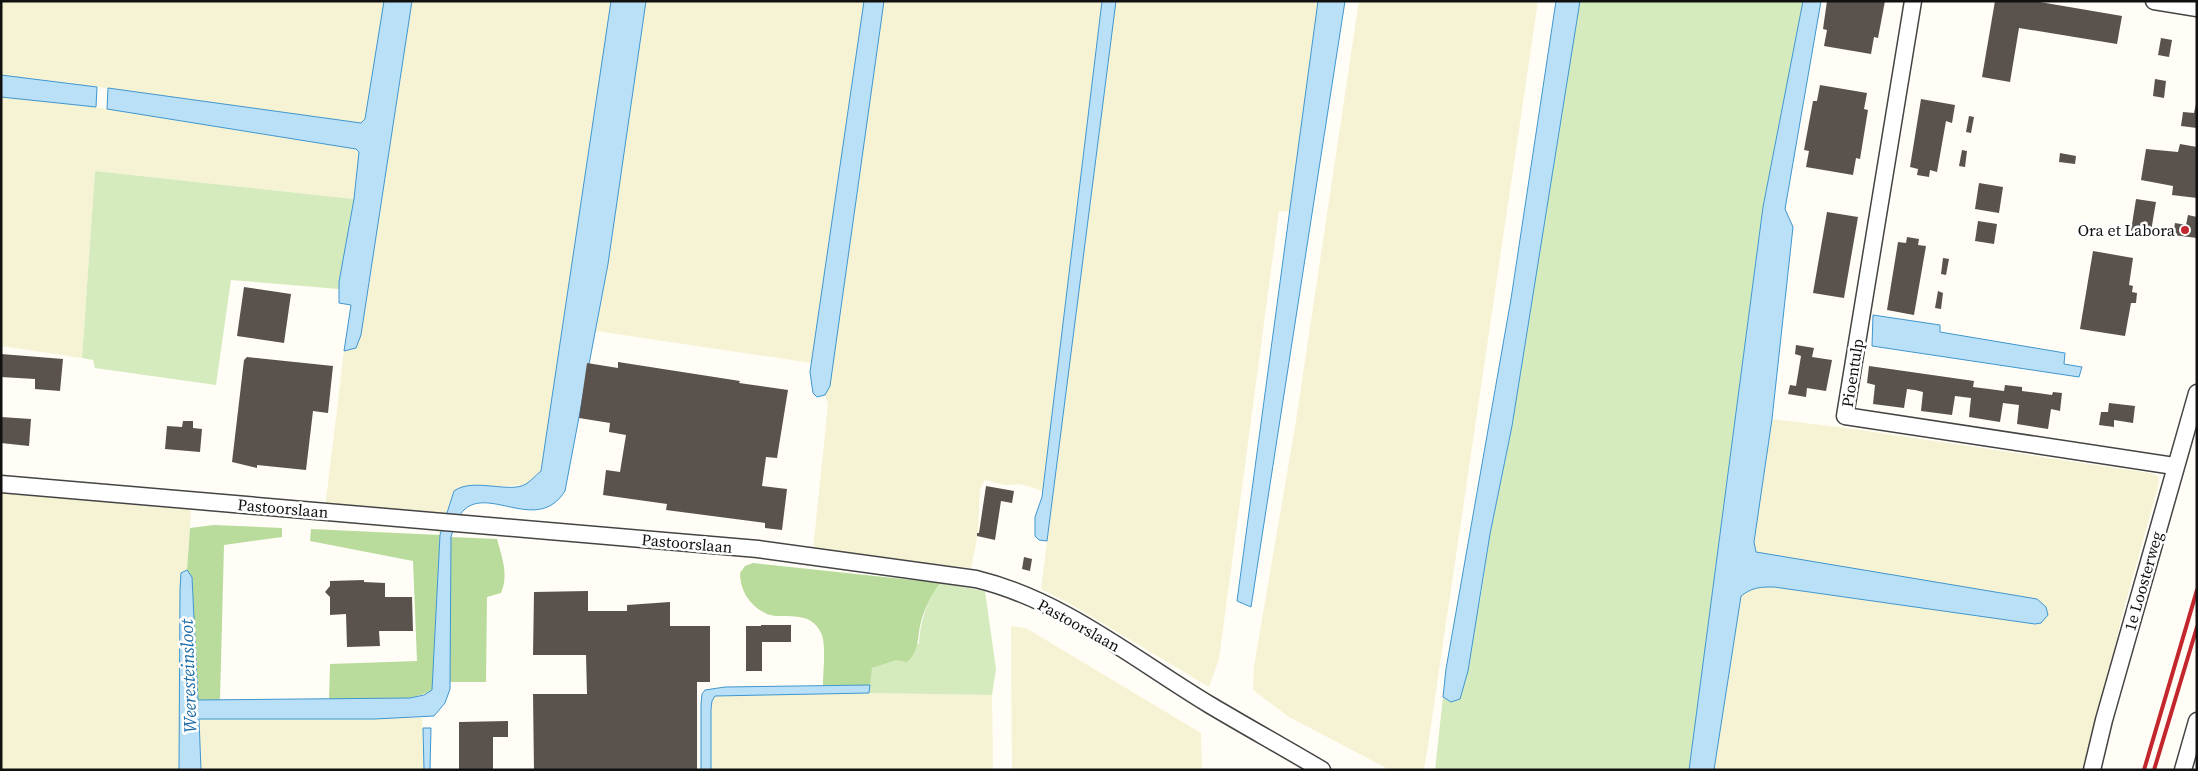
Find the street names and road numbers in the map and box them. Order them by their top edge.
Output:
street label: Pioentulp [1836,337,1868,409]
street label: Pastoorslaan [237,493,330,523]
street label: Pastoorslaan [641,528,734,558]
street label: 1e Loosterweg [2118,529,2168,633]
street label: Pastoorslaan [1034,593,1124,657]

